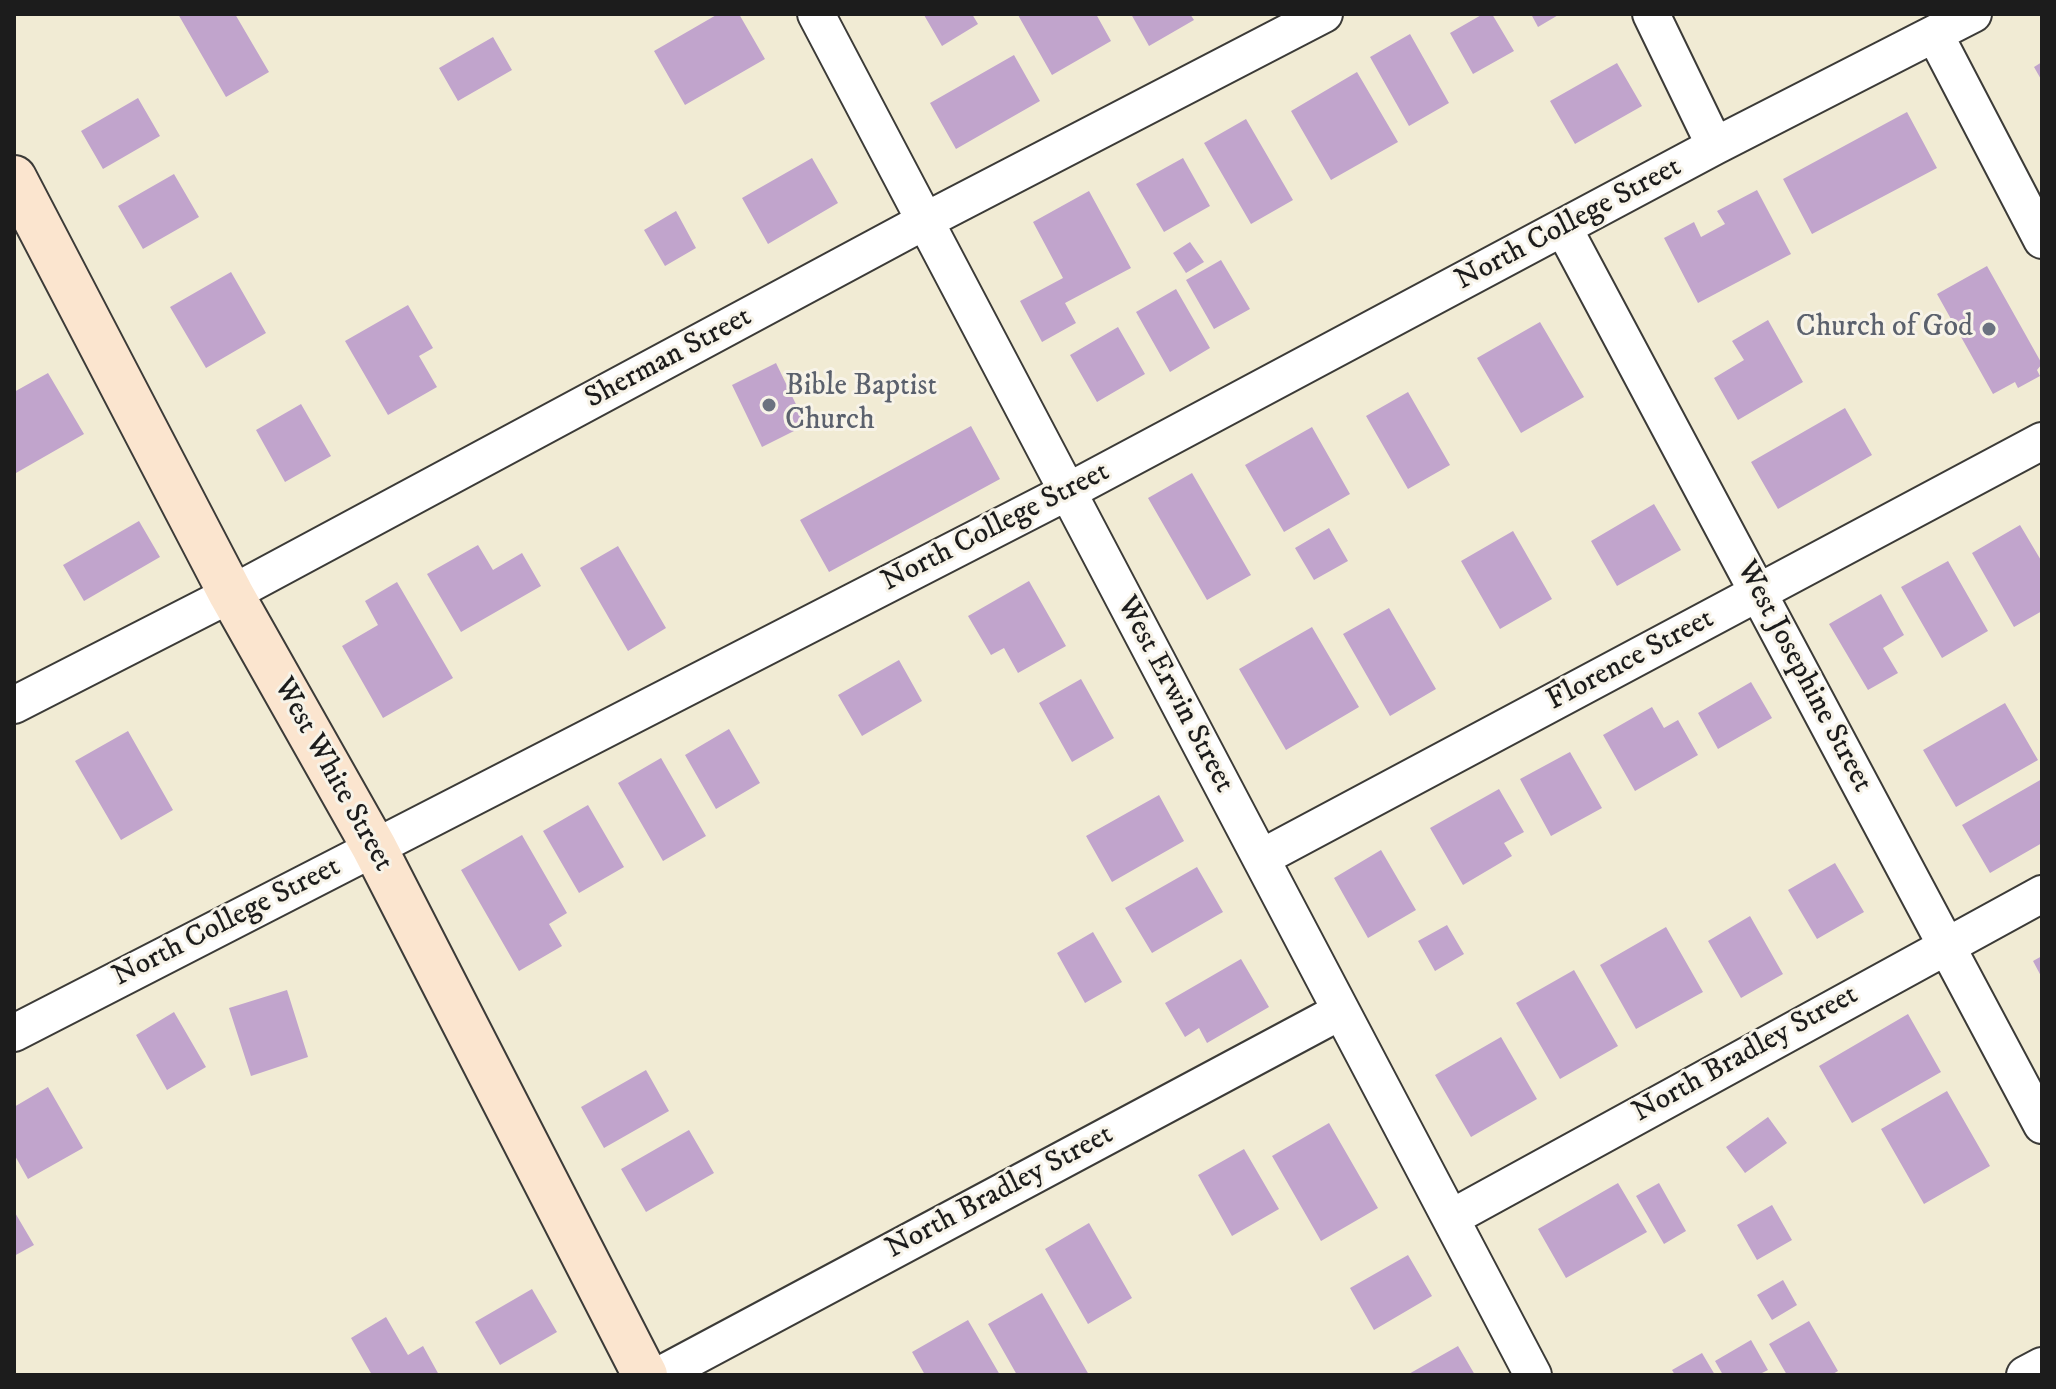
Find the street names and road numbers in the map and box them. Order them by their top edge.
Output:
street label: North College Street [1450,150,1688,300]
street label: Sherman Street [580,300,758,418]
street label: North College Street [876,455,1116,601]
street label: West Josephine Street [1727,555,1879,799]
street label: West Erwin Street [1107,591,1241,799]
street label: Florence Street [1541,602,1721,720]
street label: West White Street [264,672,400,878]
street label: North College Street [107,850,347,996]
street label: North Bradley Street [1627,978,1865,1132]
street label: North Bradley Street [880,1118,1120,1268]

